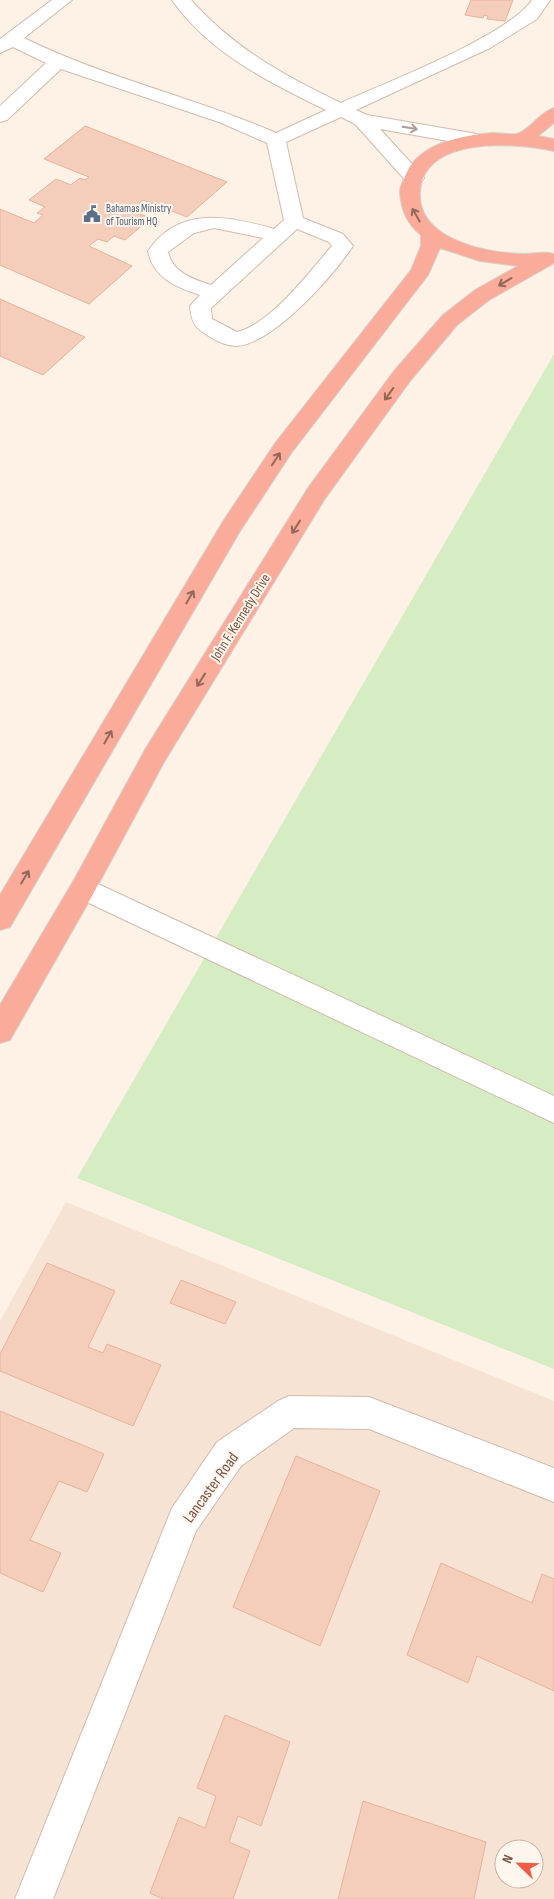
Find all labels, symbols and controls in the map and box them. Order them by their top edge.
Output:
one-way arrow [402,124,418,134]
place label: Bahamas Ministry of Tourism HQ [106,202,172,228]
public building icon: Bahamas Ministry of Tourism HQ [82,204,102,224]
one-way arrow [411,207,421,222]
one-way arrow [498,277,512,287]
one-way arrow [384,386,394,400]
one-way arrow [271,452,281,466]
one-way arrow [290,519,300,533]
street label: John F. Kennedy Drive [206,571,274,665]
one-way arrow [186,591,196,605]
one-way arrow [196,672,206,686]
one-way arrow [103,731,113,745]
one-way arrow [21,871,31,885]
street label: Lancaster Road [179,1449,243,1527]
north arrow [494,1839,544,1889]
text: N [498,1852,517,1866]

